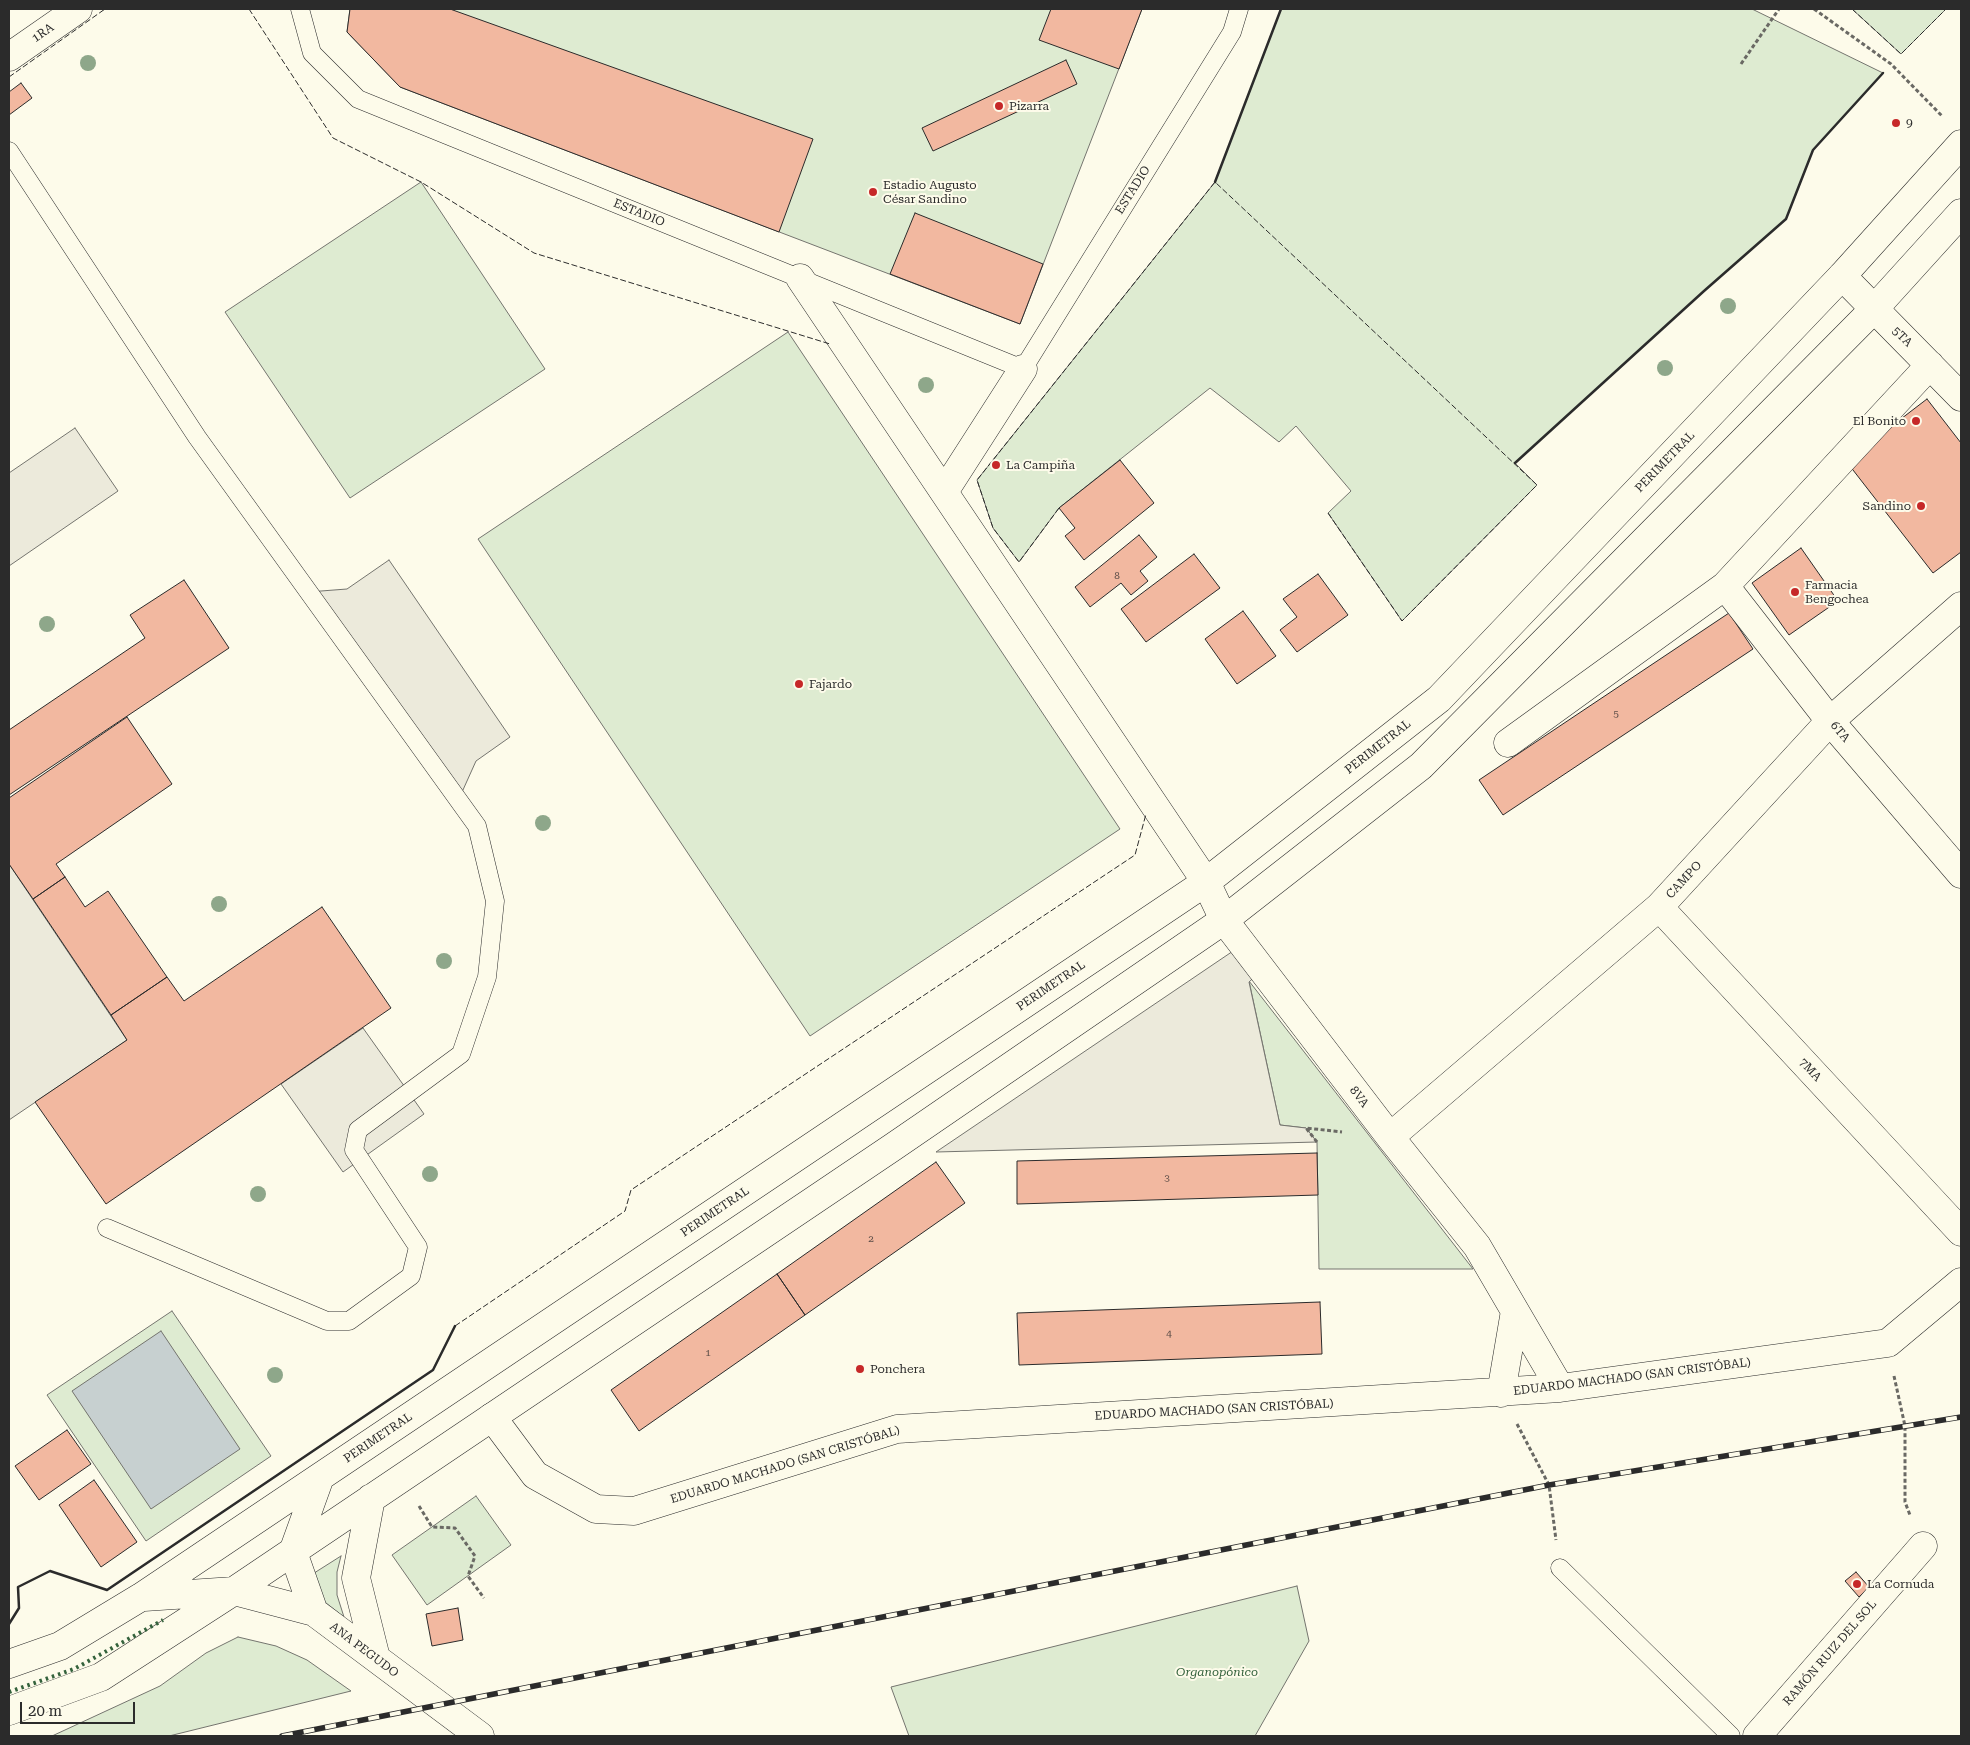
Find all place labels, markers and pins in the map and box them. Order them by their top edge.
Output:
place label: Pizarra [1009,99,1049,113]
marker: Pizarra [993,100,1005,112]
place label: 9 [1906,116,1913,130]
marker: 9 [1890,117,1902,129]
place label: Estadio Augusto César Sandino [883,178,977,206]
marker: Estadio Augusto César Sandino [867,186,879,198]
place label: El Bonito [1853,414,1906,428]
marker: El Bonito [1910,415,1922,427]
place label: La Campiña [1006,458,1075,472]
marker: La Campiña [990,459,1002,471]
place label: Sandino [1863,499,1911,513]
marker: Sandino [1915,500,1927,512]
place label: Farmacia Bengochea [1805,578,1869,606]
marker: Farmacia Bengochea [1789,586,1801,598]
place label: Fajardo [809,677,852,691]
marker: Fajardo [793,678,805,690]
place label: Ponchera [870,1362,925,1376]
marker: Ponchera [854,1363,866,1375]
place label: La Cornuda [1867,1577,1934,1591]
marker: La Cornuda [1851,1578,1863,1590]

